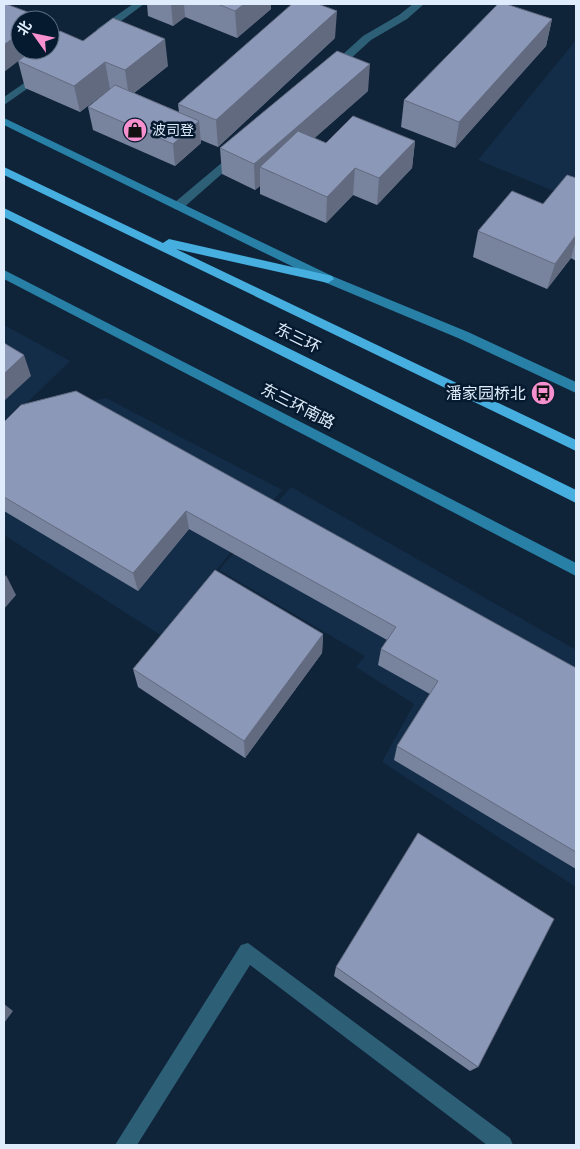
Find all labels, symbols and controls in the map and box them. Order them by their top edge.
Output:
north arrow [10,10,60,60]
text: 北 [14,18,35,39]
shop icon: 波司登 [122,117,148,143]
place label: 波司登 [152,122,194,139]
street label: 东三环 [272,319,324,357]
street label: 东三环南路 [258,379,338,433]
bus stop icon: 潘家园桥北 [530,380,556,406]
place label: 潘家园桥北 [446,384,526,403]

